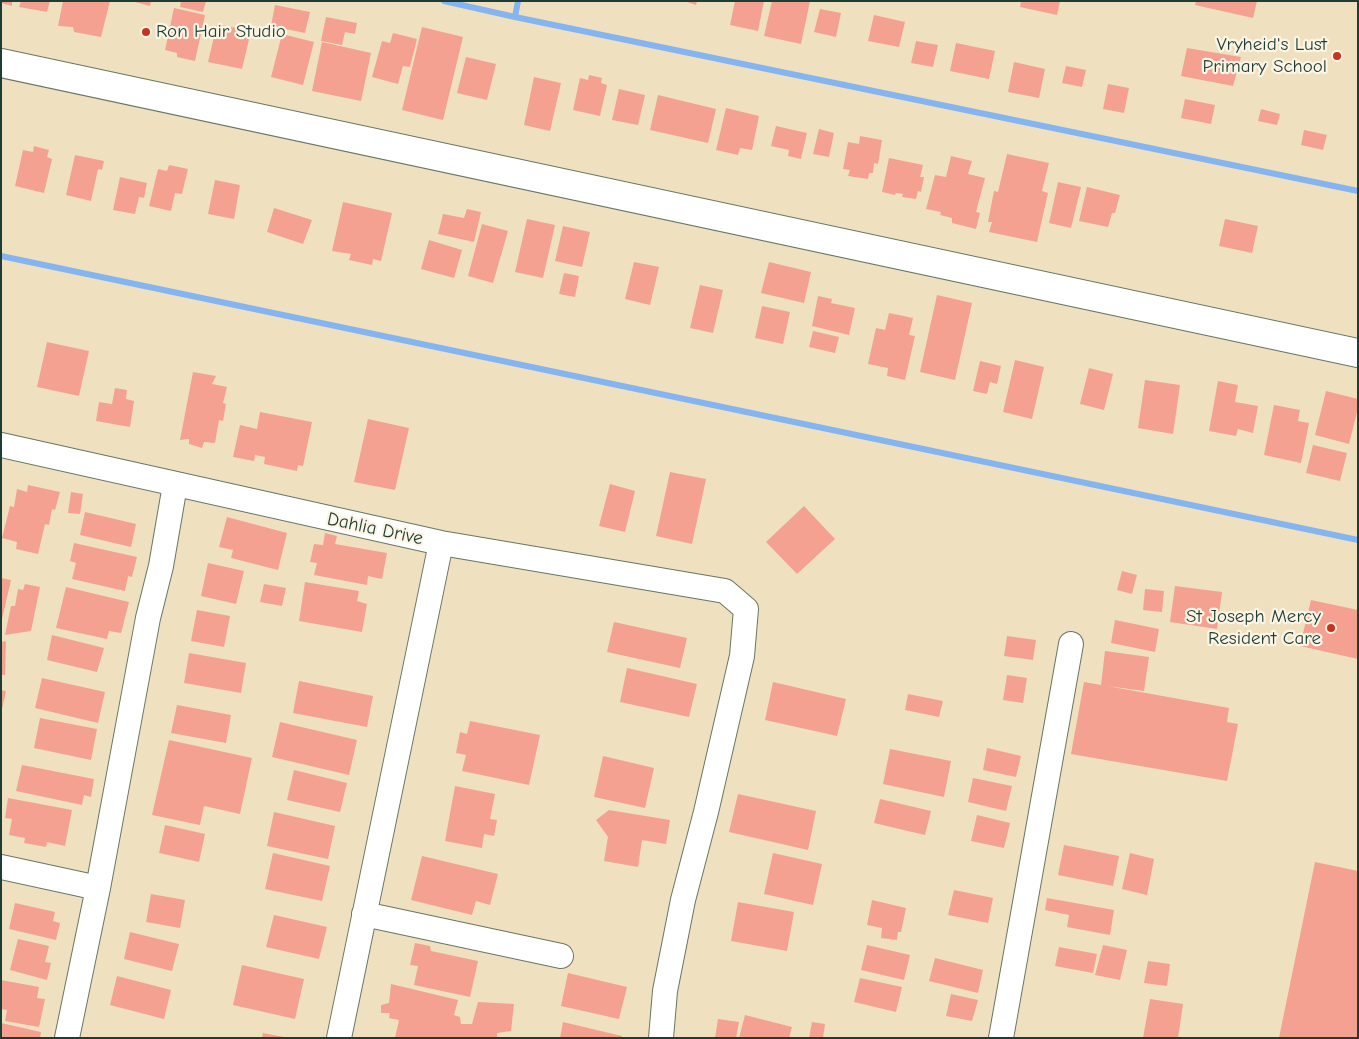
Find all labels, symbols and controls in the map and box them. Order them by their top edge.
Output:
place label: Ron Hair Studio [156,21,286,43]
marker: Ron Hair Studio [140,26,152,38]
place label: Vryheid's Lust Primary School [1203,34,1327,78]
marker: Vryheid's Lust Primary School [1331,50,1343,62]
street label: Dahlia Drive [325,508,425,550]
place label: St Joseph Mercy Resident Care [1186,606,1321,650]
marker: St Joseph Mercy Resident Care [1325,622,1337,634]

